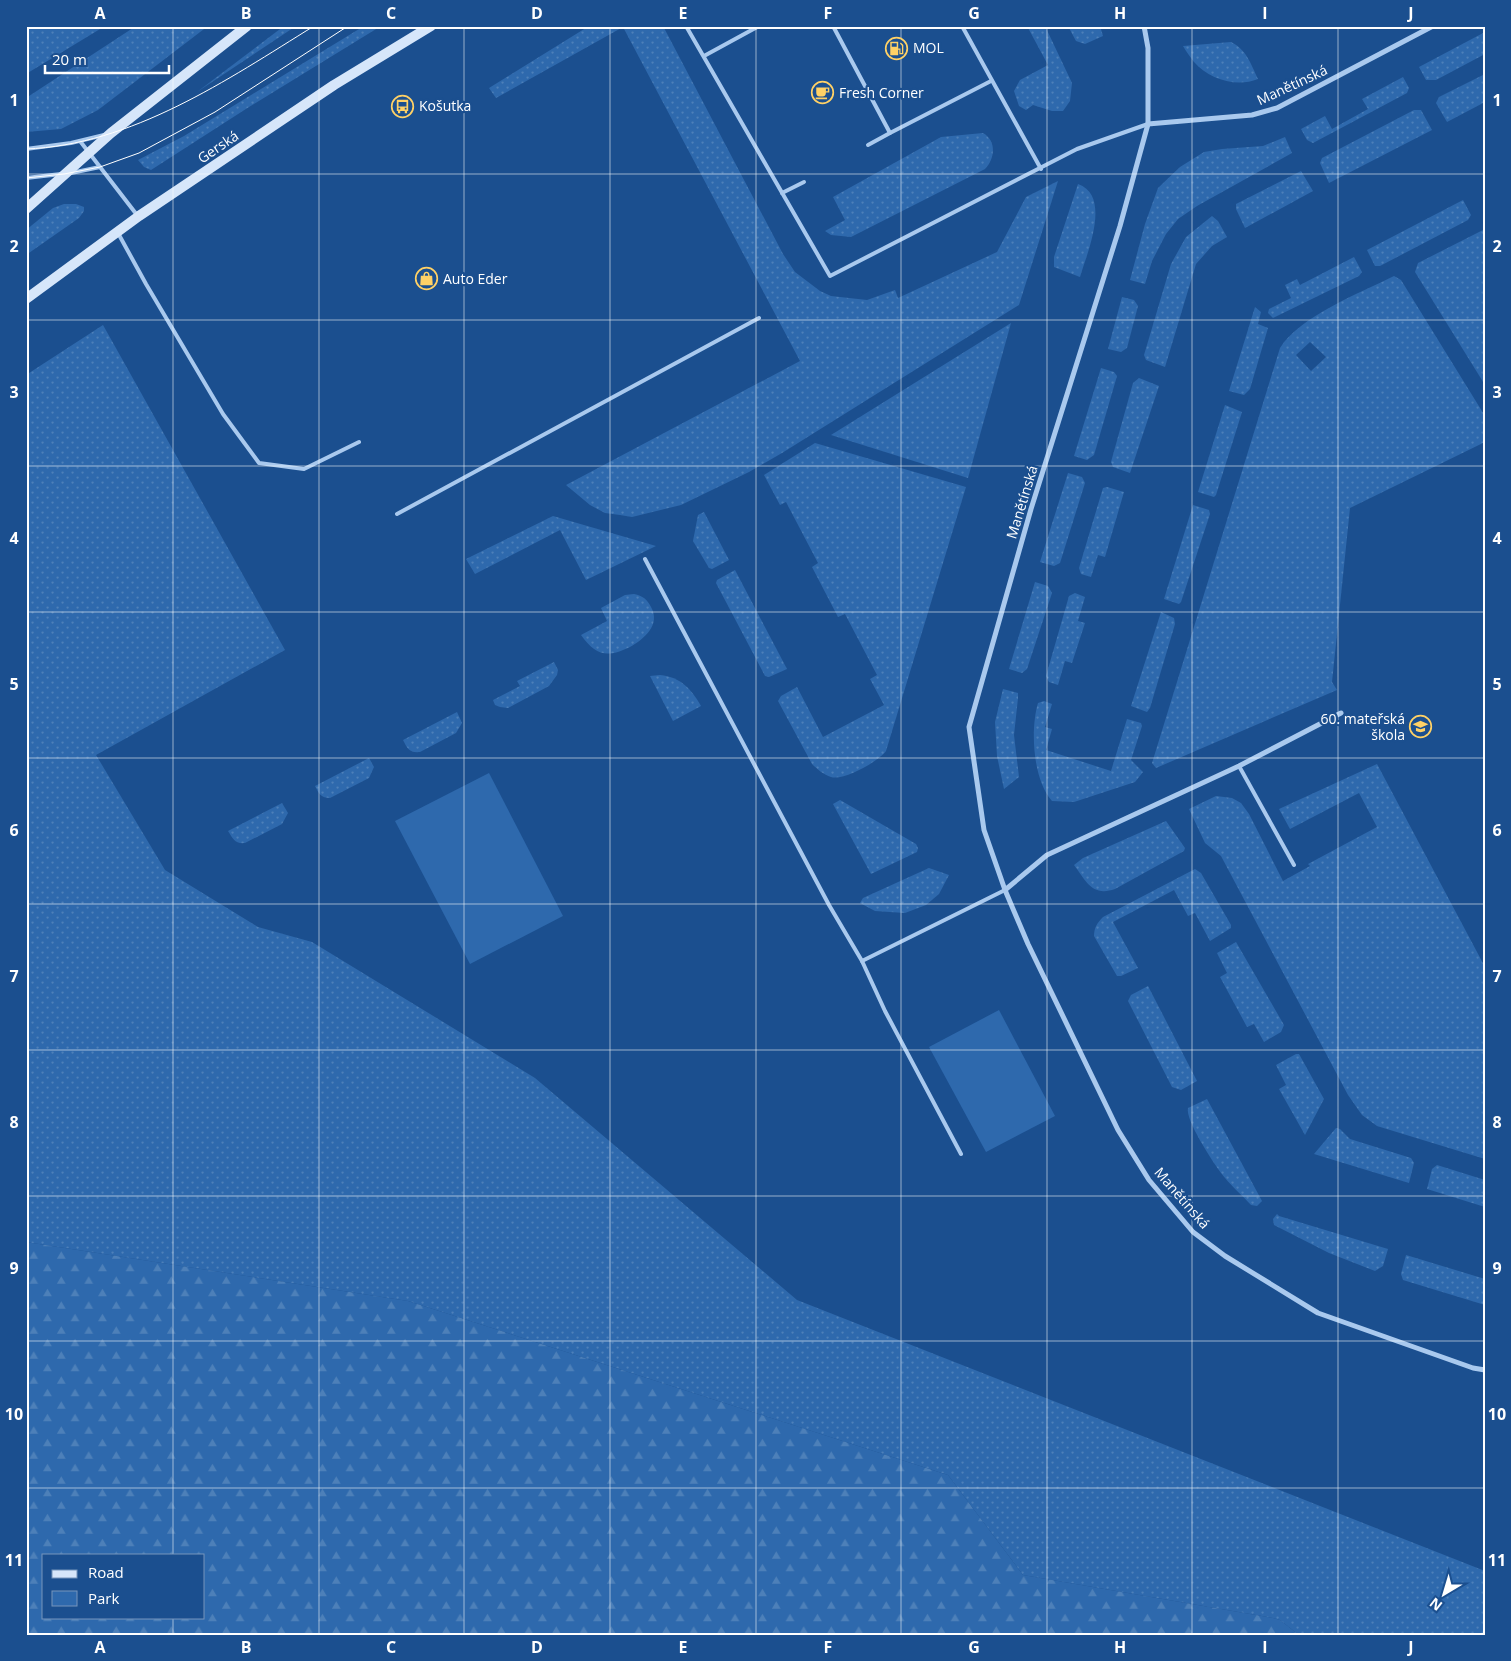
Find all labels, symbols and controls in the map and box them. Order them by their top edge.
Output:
text: A [94,2,106,24]
text: B [241,2,251,24]
text: C [386,2,396,24]
text: D [531,2,543,24]
text: E [679,2,688,24]
text: F [824,2,832,24]
text: G [968,2,980,24]
text: H [1114,2,1126,24]
text: I [1262,2,1268,24]
text: J [1406,2,1414,24]
fuel station icon: MOL [885,36,909,60]
place label: MOL [913,38,944,57]
scale bar [45,42,169,74]
text: 20 m [52,49,87,69]
street label: Manětínská [1253,60,1330,109]
cafe icon: Fresh Corner [811,81,835,105]
place label: Fresh Corner [839,83,924,102]
text: 1 [9,89,19,111]
text: 1 [1492,89,1502,111]
bus stop icon: Košutka [391,94,415,118]
place label: Košutka [419,96,471,115]
street label: Gerská [194,126,242,167]
text: 2 [9,235,19,257]
text: 2 [1492,235,1502,257]
shop icon: Auto Eder [415,267,439,291]
place label: Auto Eder [443,269,508,288]
text: 3 [9,381,19,403]
text: 3 [1492,381,1502,403]
street label: Manětínská [1001,463,1042,541]
text: 4 [9,527,19,549]
text: 4 [1492,527,1502,549]
text: 5 [9,673,19,695]
text: 5 [1492,673,1502,695]
place label: 60. mateřská škola [1321,709,1405,744]
school or university icon: 60. mateřská škola [1409,715,1433,739]
text: 6 [9,819,19,841]
text: 6 [1492,819,1502,841]
text: 7 [9,965,19,987]
text: 7 [1492,965,1502,987]
text: 8 [9,1111,19,1133]
text: 8 [1492,1111,1502,1133]
street label: Manětínská [1150,1163,1214,1232]
text: 9 [9,1257,19,1279]
text: 9 [1492,1257,1502,1279]
text: 10 [5,1403,23,1425]
text: 10 [1488,1403,1506,1425]
text: 11 [5,1549,23,1571]
text: 11 [1488,1549,1506,1571]
legend [42,1554,205,1618]
text: Road [88,1562,124,1582]
north arrow [1418,1568,1468,1618]
text: Park [88,1588,119,1608]
text: N [1425,1594,1446,1616]
text: A [94,1636,106,1658]
text: B [241,1636,251,1658]
text: C [386,1636,396,1658]
text: D [531,1636,543,1658]
text: E [679,1636,688,1658]
text: F [824,1636,832,1658]
text: G [968,1636,980,1658]
text: H [1114,1636,1126,1658]
text: I [1262,1636,1268,1658]
text: J [1406,1636,1414,1658]

